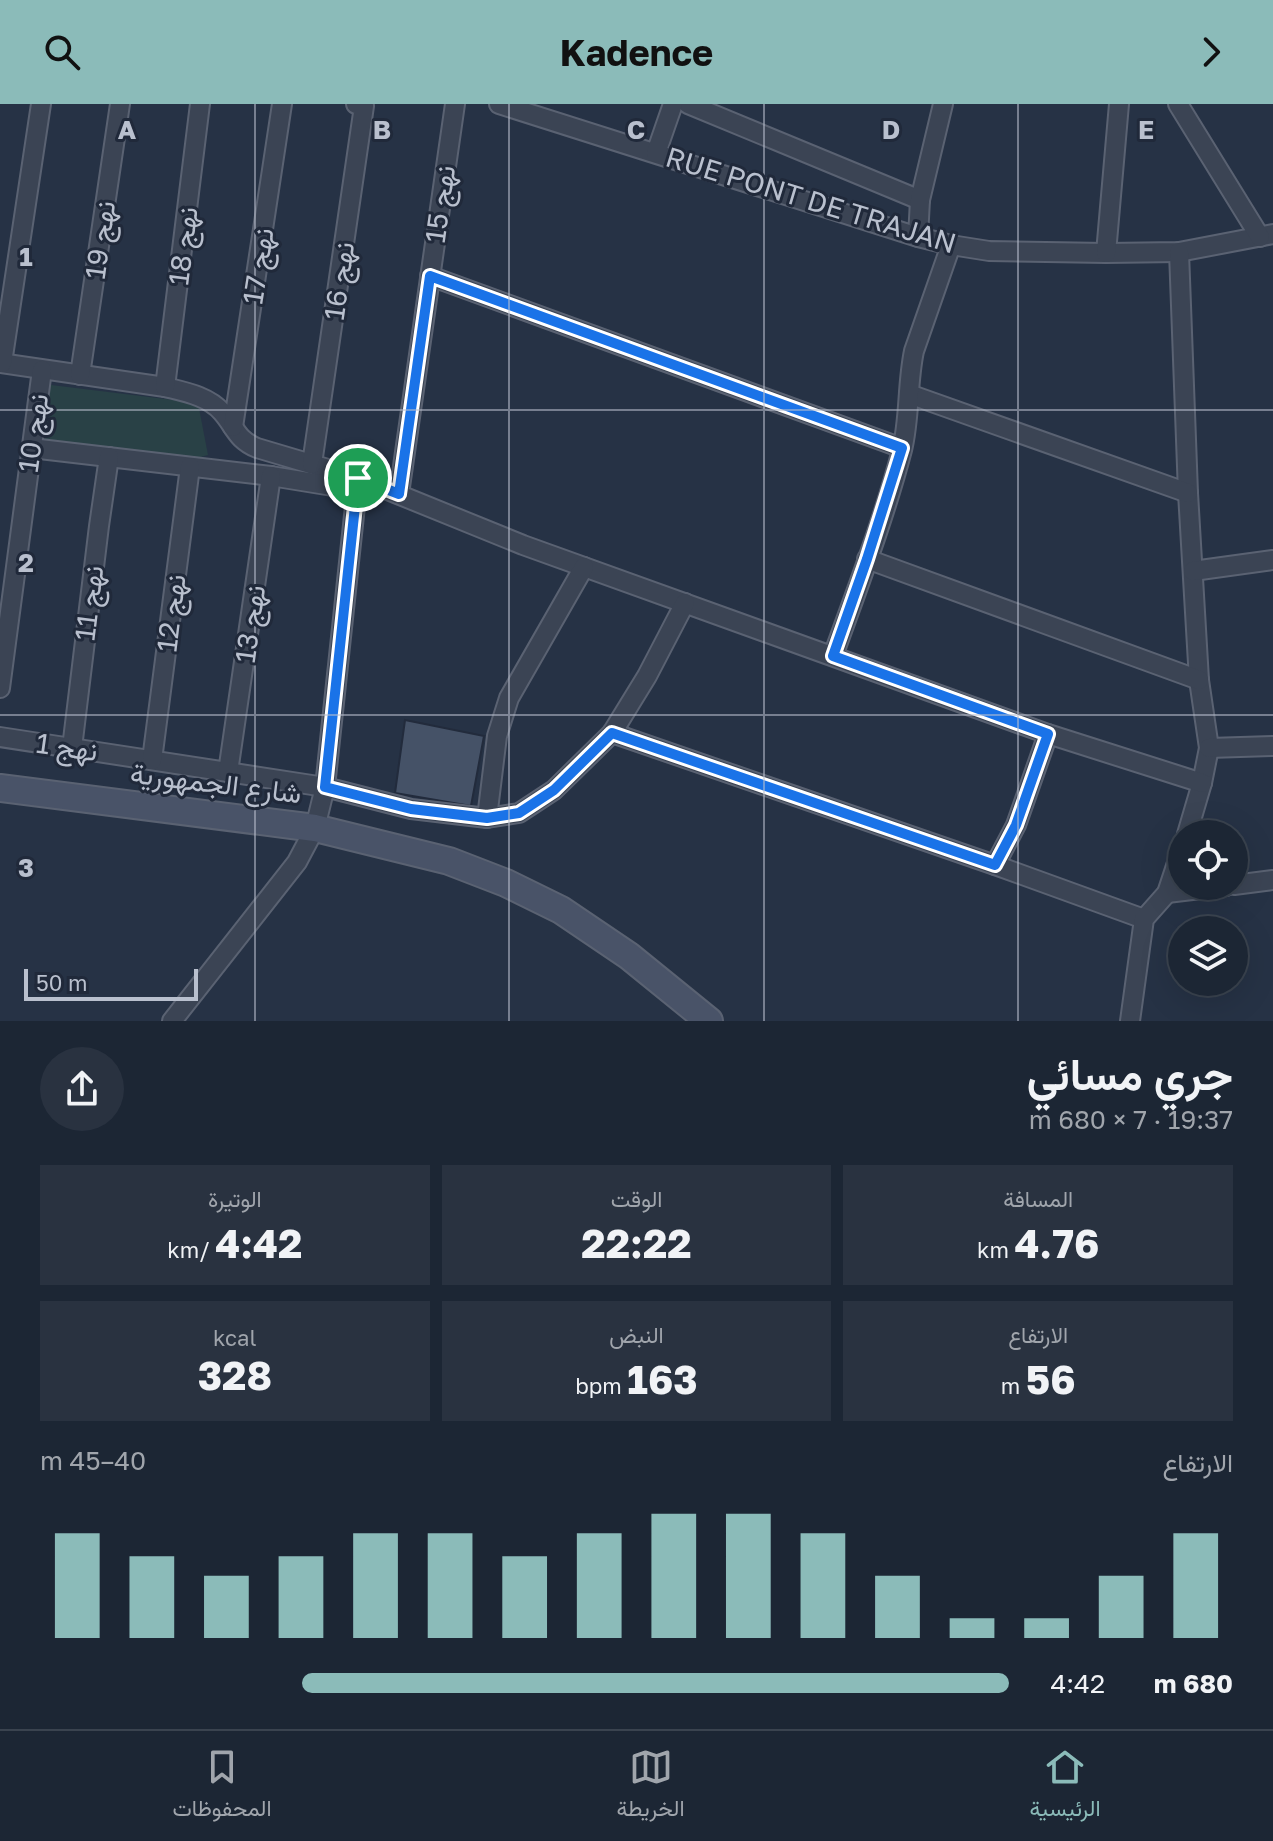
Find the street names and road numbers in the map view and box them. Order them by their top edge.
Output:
street label: RUE PONT DE TRAJAN [662,140,960,259]
street label: نهج 15 [418,163,465,245]
street label: نهج 19 [78,199,125,282]
street label: نهج 18 [161,205,208,288]
street label: نهج 17 [235,225,284,307]
street label: نهج 16 [317,240,364,323]
street label: نهج 10 [11,391,58,475]
street label: نهج 11 [68,564,113,643]
street label: نهج 12 [149,572,196,654]
street label: نهج 13 [228,583,275,665]
street label: نهج 1 [34,726,100,771]
street label: شارع الجمهورية [128,756,304,812]

